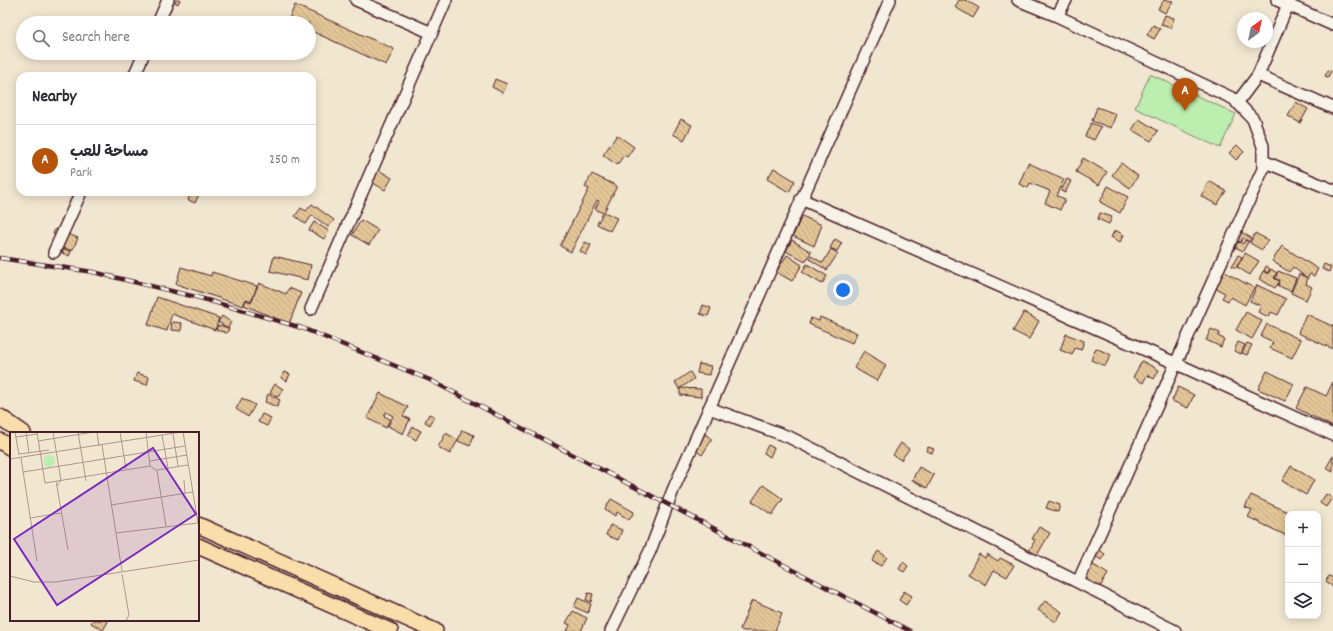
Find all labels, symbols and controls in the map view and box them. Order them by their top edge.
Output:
north arrow [1237,12,1273,48]
search box [16,16,316,60]
icon: search [30,27,52,49]
text: Search here [62,27,130,49]
pin: A [1172,78,1198,111]
text: Nearby [32,86,76,110]
text: مساحة للعب [70,142,148,164]
text: A [41,151,49,170]
text: 250 m [269,151,300,170]
text: Park [70,164,92,183]
your location [833,280,853,300]
inset map [10,432,199,621]
map controls [1285,511,1321,619]
button: + [1285,511,1321,547]
button: − [1285,547,1321,583]
button: layers [1285,583,1321,619]

